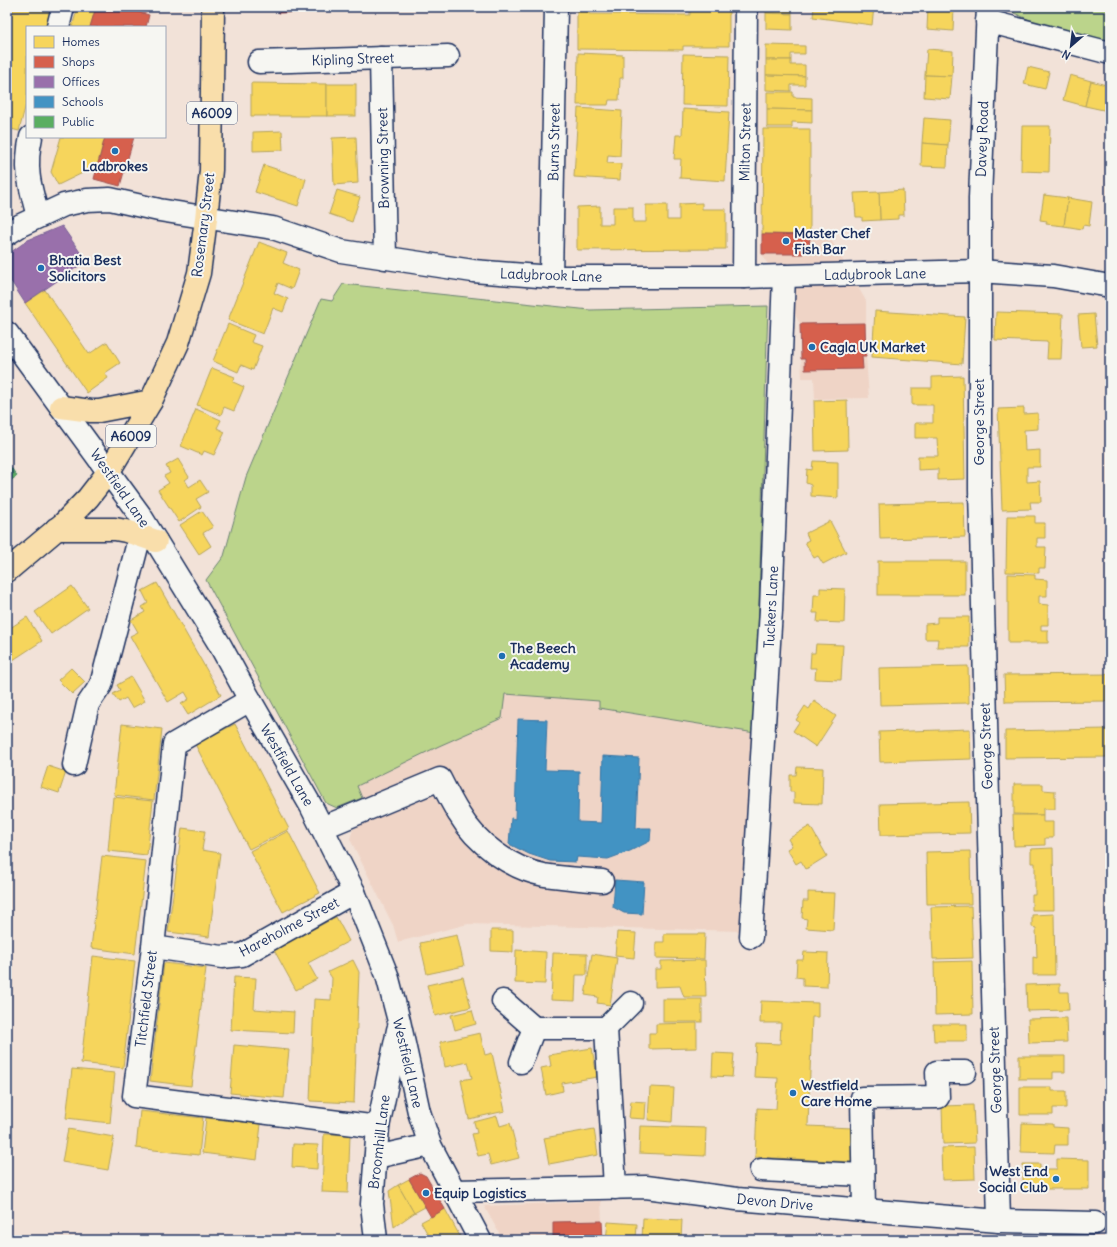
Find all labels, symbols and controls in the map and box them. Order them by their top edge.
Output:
legend [26,26,166,138]
north arrow [1051,26,1091,66]
text: Homes [62,34,100,49]
text: N [1060,47,1073,63]
street label: Kipling Street [311,49,395,69]
text: Shops [62,54,95,69]
text: Offices [62,74,100,89]
text: Schools [62,94,103,109]
street label: Davey Road [972,101,992,177]
road number: A6009 [187,102,237,124]
street label: Burns Street [544,102,564,181]
street label: Milton Street [735,102,755,182]
street label: Browning Street [373,107,393,209]
text: Public [62,114,94,129]
marker: Ladbrokes [110,146,120,156]
place label: Ladbrokes [82,157,149,175]
street label: Rosemary Street [188,171,218,278]
place label: Master Chef Fish Bar [794,224,872,258]
marker: Master Chef Fish Bar [781,236,791,246]
place label: Bhatia Best Solicitors [49,251,122,285]
marker: Bhatia Best Solicitors [36,263,46,273]
street label: Ladybrook Lane [500,264,602,286]
street label: Ladybrook Lane [824,264,926,284]
place label: Cagla UK Market [820,338,925,356]
marker: Cagla UK Market [807,342,817,352]
street label: George Street [970,378,988,466]
road number: A6009 [106,425,156,447]
street label: Westfield Lane [86,445,154,531]
street label: Tuckers Lane [760,565,782,649]
place label: The Beech Academy [510,639,576,673]
marker: The Beech Academy [497,651,507,661]
street label: George Street [975,702,997,790]
street label: Westfield Lane [256,721,318,809]
street label: Hareholme Street [236,893,342,961]
street label: Titchfield Street [131,949,161,1049]
street label: Westfield Lane [389,1016,427,1110]
street label: George Street [984,1026,1006,1114]
place label: Westfield Care Home [801,1076,872,1110]
marker: Westfield Care Home [788,1088,798,1098]
street label: Broomhill Lane [364,1094,394,1190]
place label: West End Social Club [979,1162,1049,1196]
marker: West End Social Club [1051,1174,1061,1184]
place label: Equip Logistics [434,1184,527,1202]
marker: Equip Logistics [421,1188,431,1198]
street label: Devon Drive [736,1190,814,1214]

